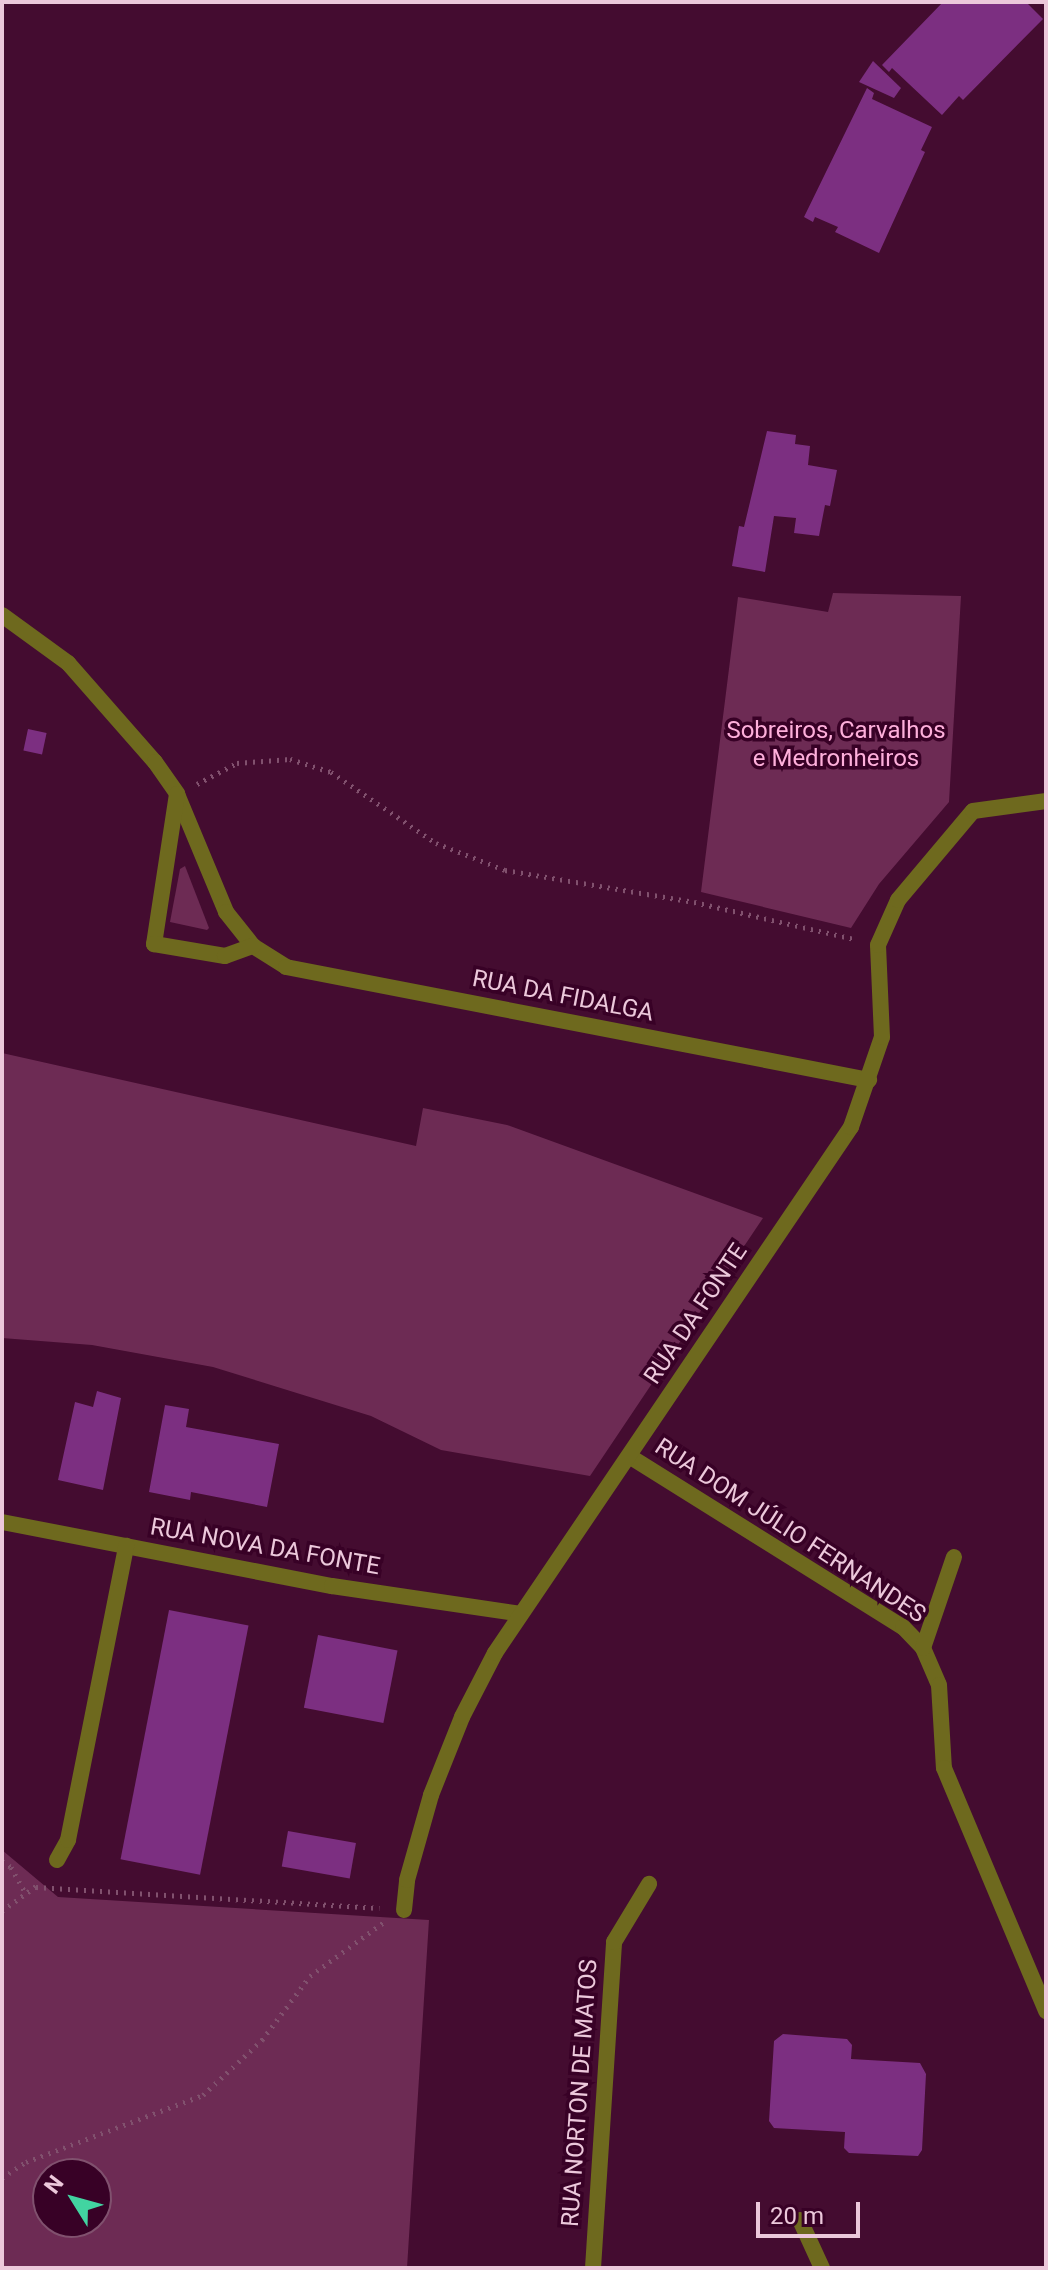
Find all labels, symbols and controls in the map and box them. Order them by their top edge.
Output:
park label: Sobreiros, Carvalhos e Medronheiros [726,717,946,773]
street label: RUA DA FIDALGA [470,964,656,1028]
street label: RUA DA FONTE [638,1238,754,1390]
street label: RUA DOM JÚLIO FERNANDES [649,1433,931,1629]
street label: RUA NOVA DA FONTE [148,1513,382,1581]
street label: RUA NORTON DE MATOS [556,1958,604,2228]
north arrow [32,2158,112,2238]
text: N [39,2171,69,2198]
scale bar [760,2186,864,2236]
text: 20 m [770,2202,824,2230]

